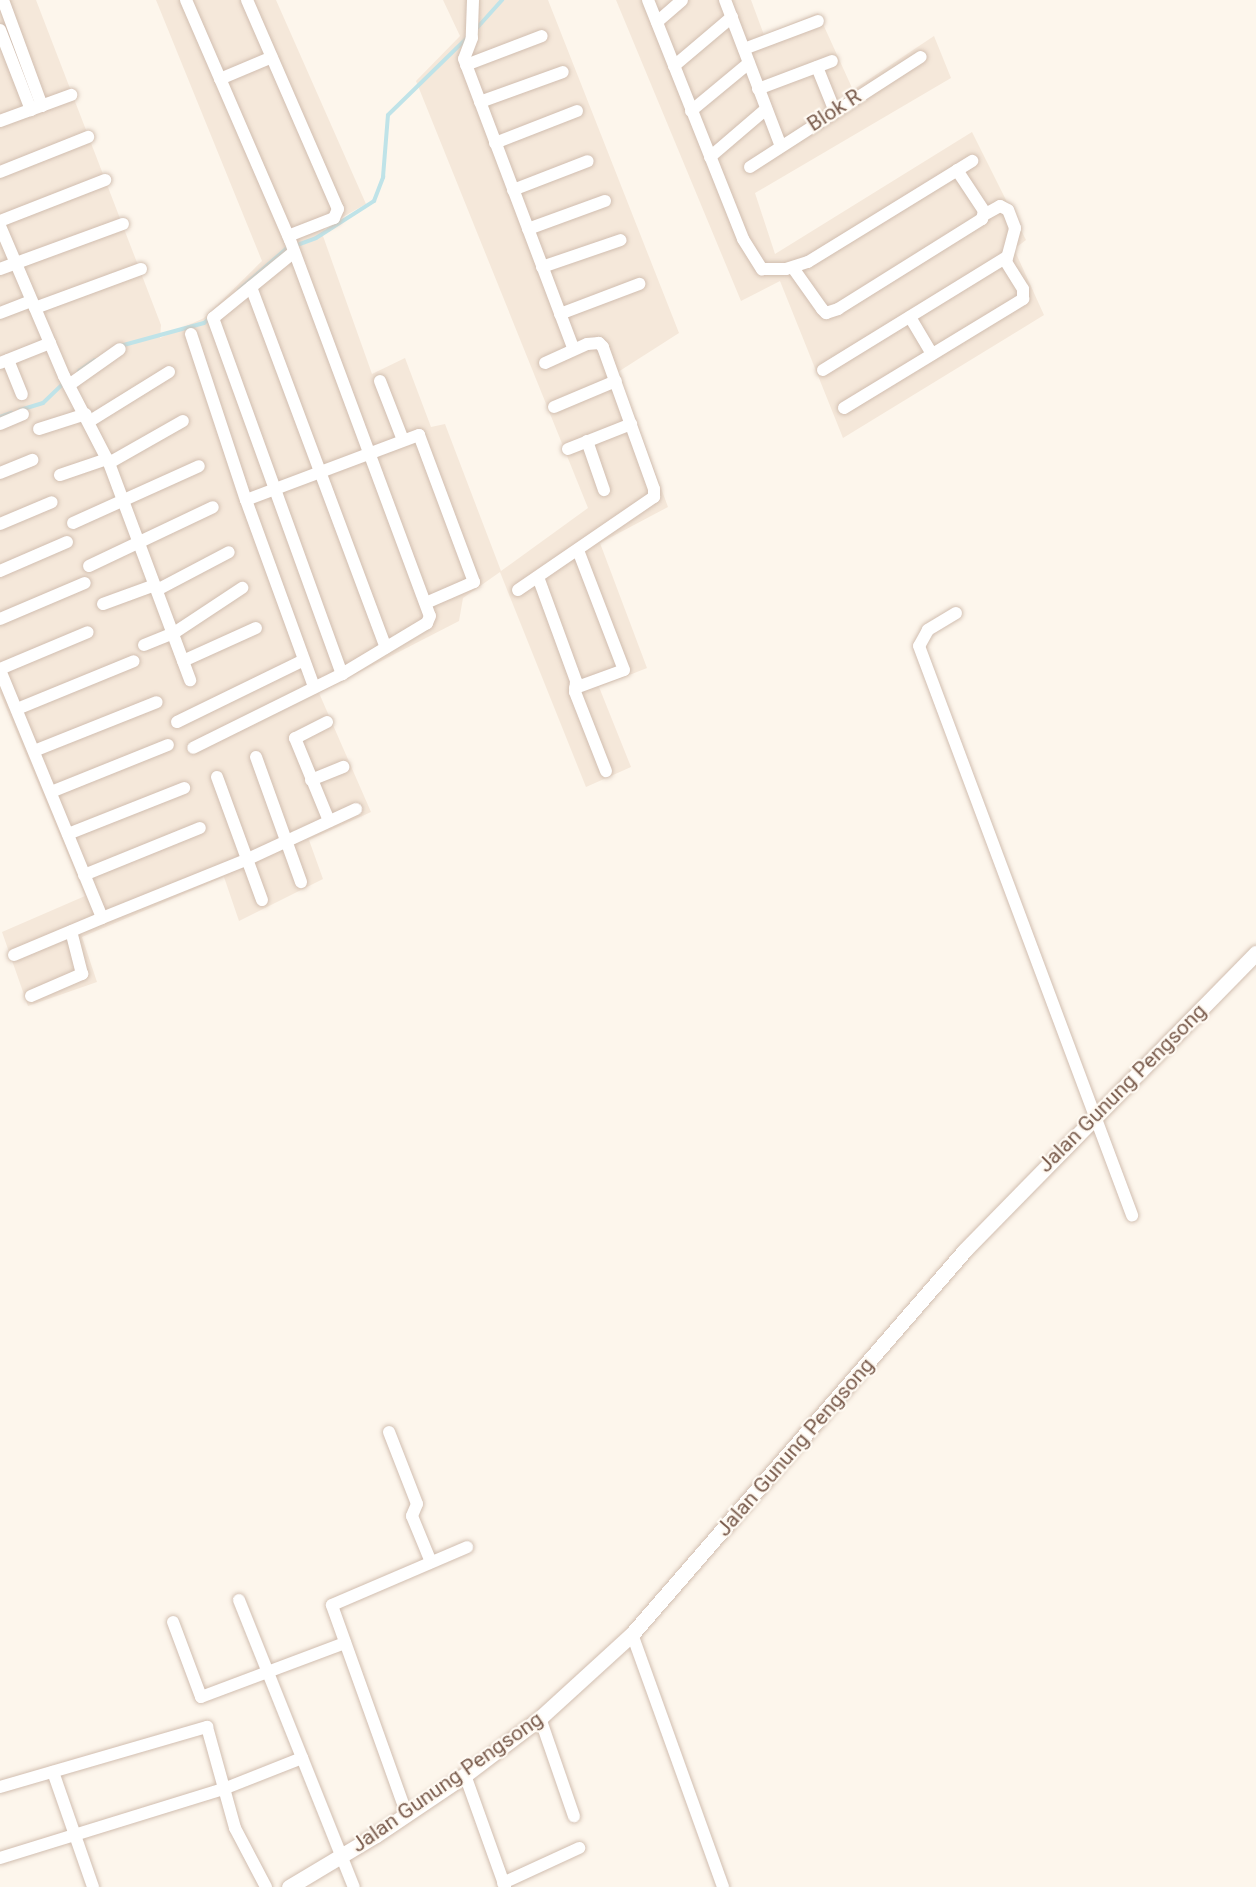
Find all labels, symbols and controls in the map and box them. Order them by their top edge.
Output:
street label: Blok R [802,83,866,137]
street label: Jalan Gunung Pengsong [1033,999,1211,1177]
street label: Jalan Gunung Pengsong [711,1353,879,1541]
street label: Jalan Gunung Pengsong [346,1706,548,1858]

